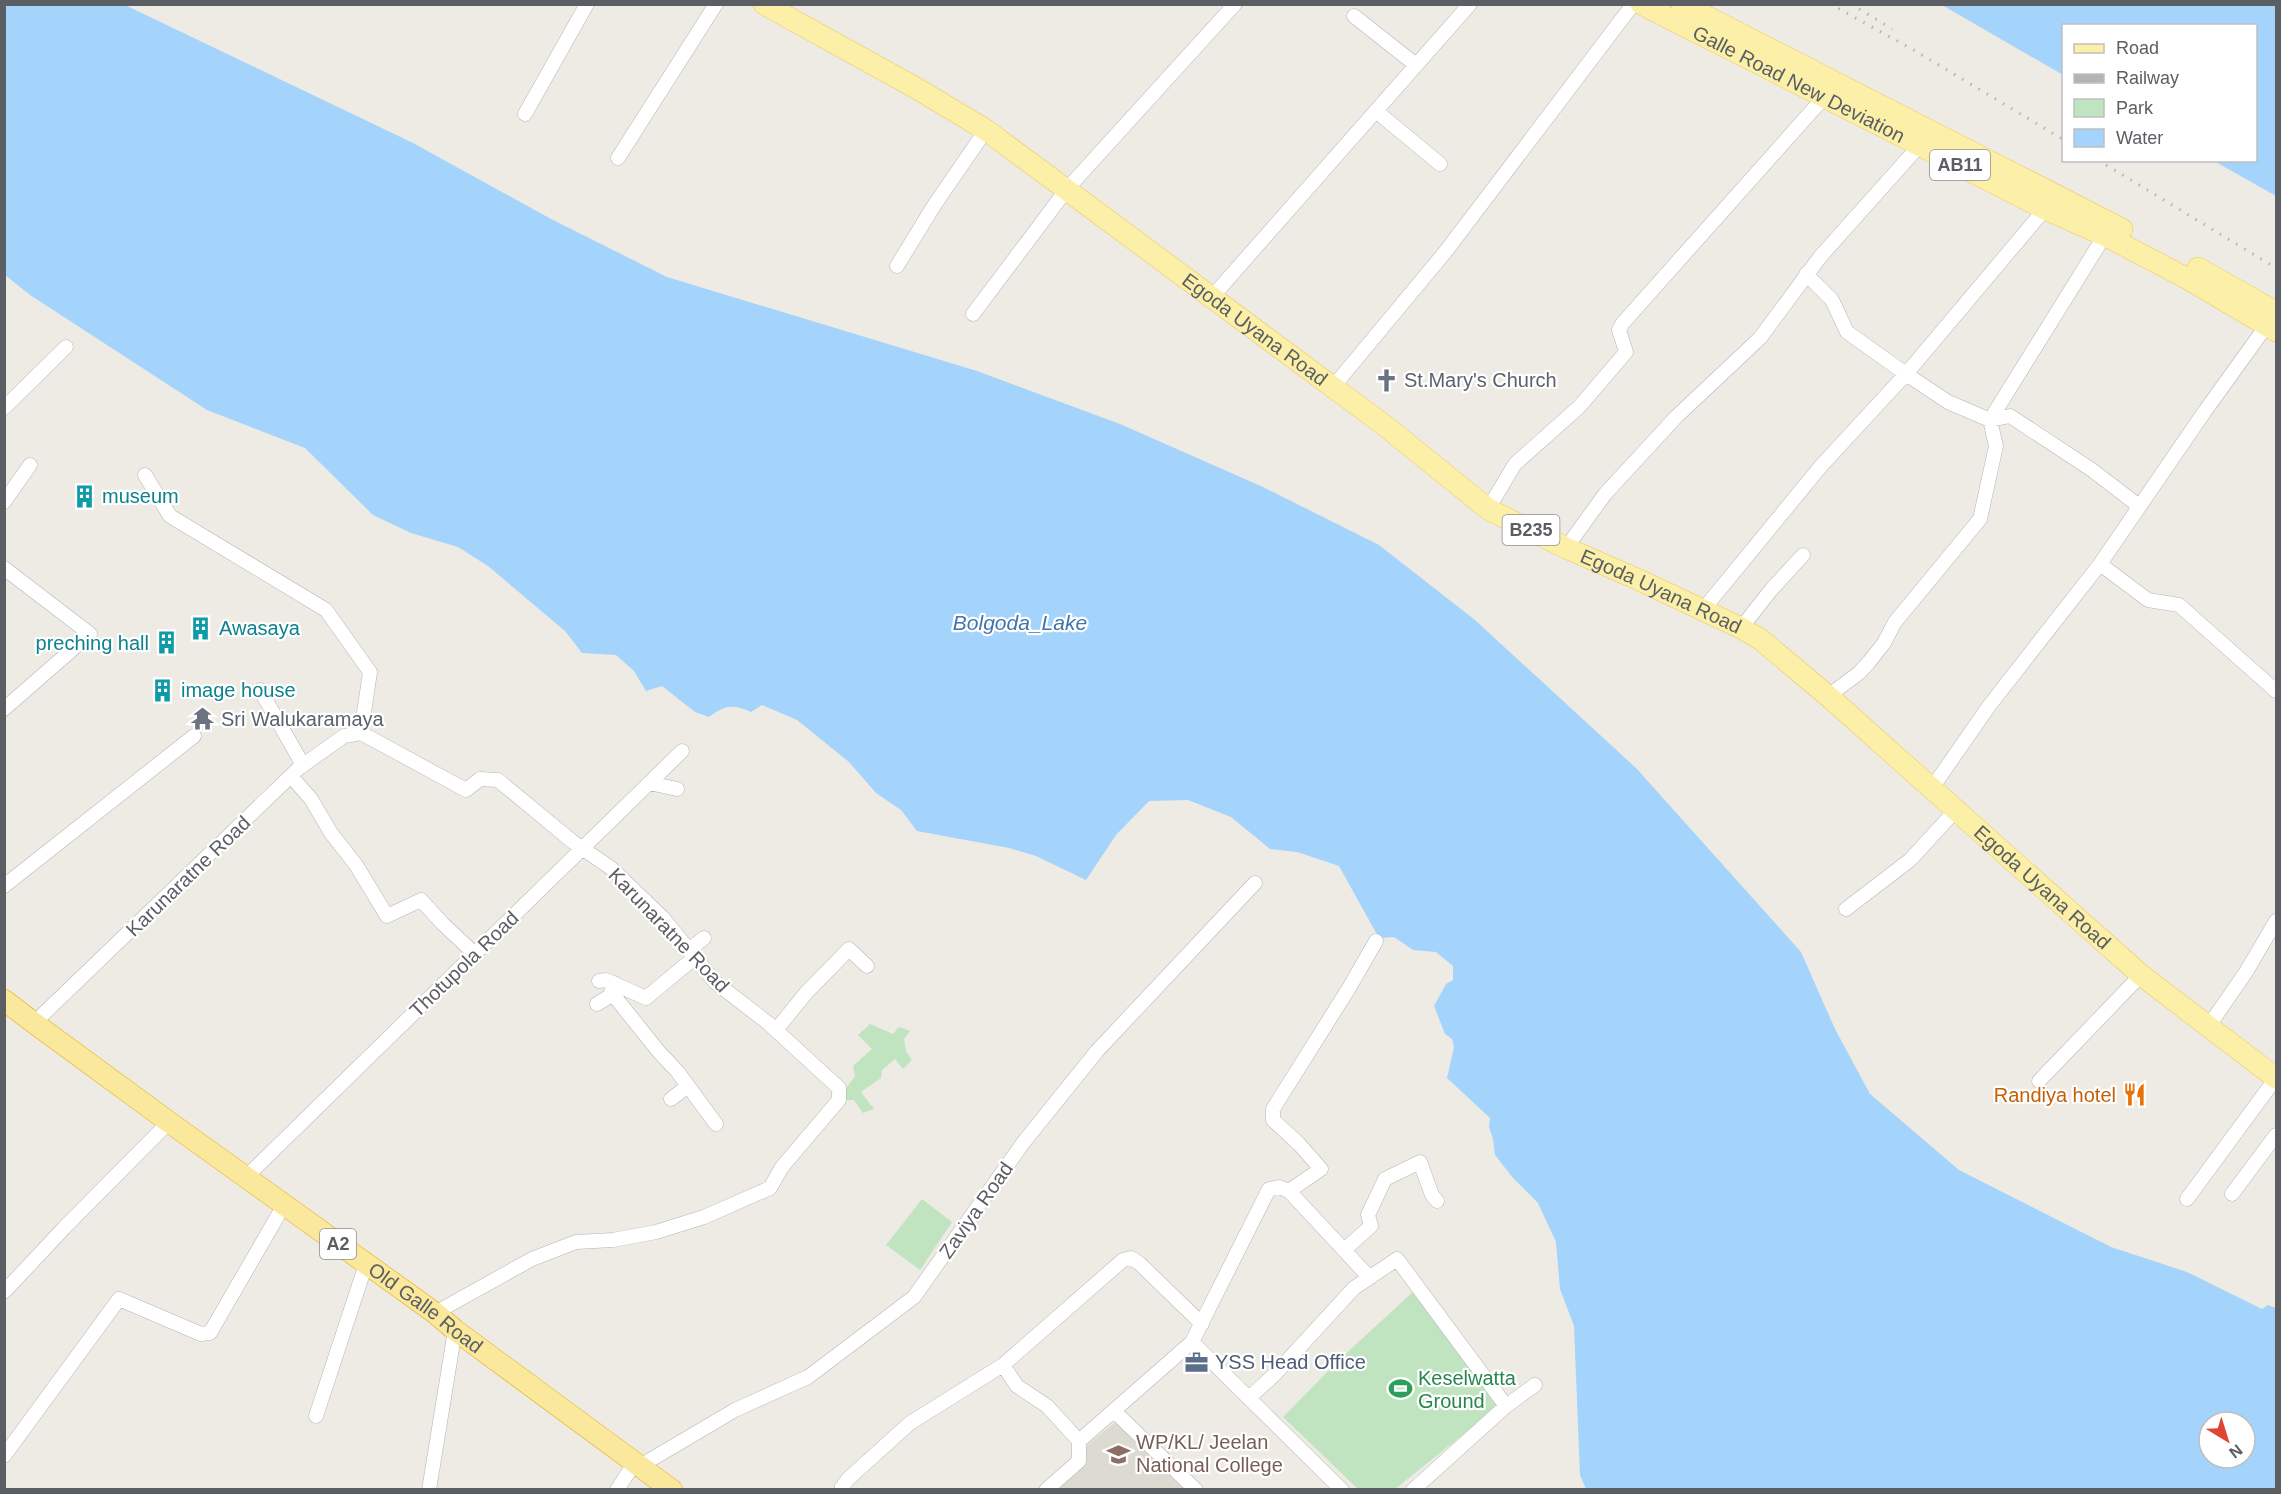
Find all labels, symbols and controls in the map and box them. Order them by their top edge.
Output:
street label: Galle Road New Deviation [1689,21,1908,147]
legend [2062,24,2257,162]
text: Road [2116,38,2159,58]
text: Railway [2116,68,2179,88]
text: Park [2116,98,2154,118]
text: Water [2116,128,2163,148]
road number: AB11 [1930,150,1990,180]
street label: Egoda Uyana Road [1178,268,1332,390]
church icon: St.Mary's Church [1373,367,1399,393]
place label: St.Mary's Church [1404,369,1557,391]
building icon: museum [71,483,97,509]
place label: museum [102,485,179,507]
road number: B235 [1502,515,1559,545]
street label: Egoda Uyana Road [1577,545,1745,638]
water label: Bolgoda_Lake [953,611,1087,634]
building icon: Awasaya [188,615,214,641]
place label: Awasaya [219,617,301,639]
building icon: preching hall [154,630,180,656]
place label: preching hall [36,632,149,654]
building icon: image house [150,677,176,703]
place label: image house [181,679,296,701]
temple icon: Sri Walukaramaya [190,706,216,732]
place label: Sri Walukaramaya [221,708,385,730]
street label: Karunaratne Road [122,811,254,941]
street label: Egoda Uyana Road [1970,821,2115,953]
street label: Karunaratne Road [604,864,734,996]
street label: Thotupola Road [405,907,523,1021]
restaurant icon: Randiya hotel [2121,1082,2147,1108]
place label: Randiya hotel [1994,1084,2116,1106]
street label: Zaviya Road [935,1158,1017,1262]
road number: A2 [320,1229,356,1259]
street label: Old Galle Road [364,1258,487,1358]
office icon: YSS Head Office [1184,1349,1210,1375]
place label: YSS Head Office [1215,1351,1366,1373]
place label: Keselwatta Ground [1418,1367,1517,1412]
sports icon: Keselwatta Ground [1387,1376,1413,1402]
north arrow [2197,1410,2257,1470]
place label: WP/KL/ Jeelan National College [1136,1431,1283,1476]
school or university icon: WP/KL/ Jeelan National College [1105,1441,1131,1467]
text: N [2226,1441,2246,1462]

